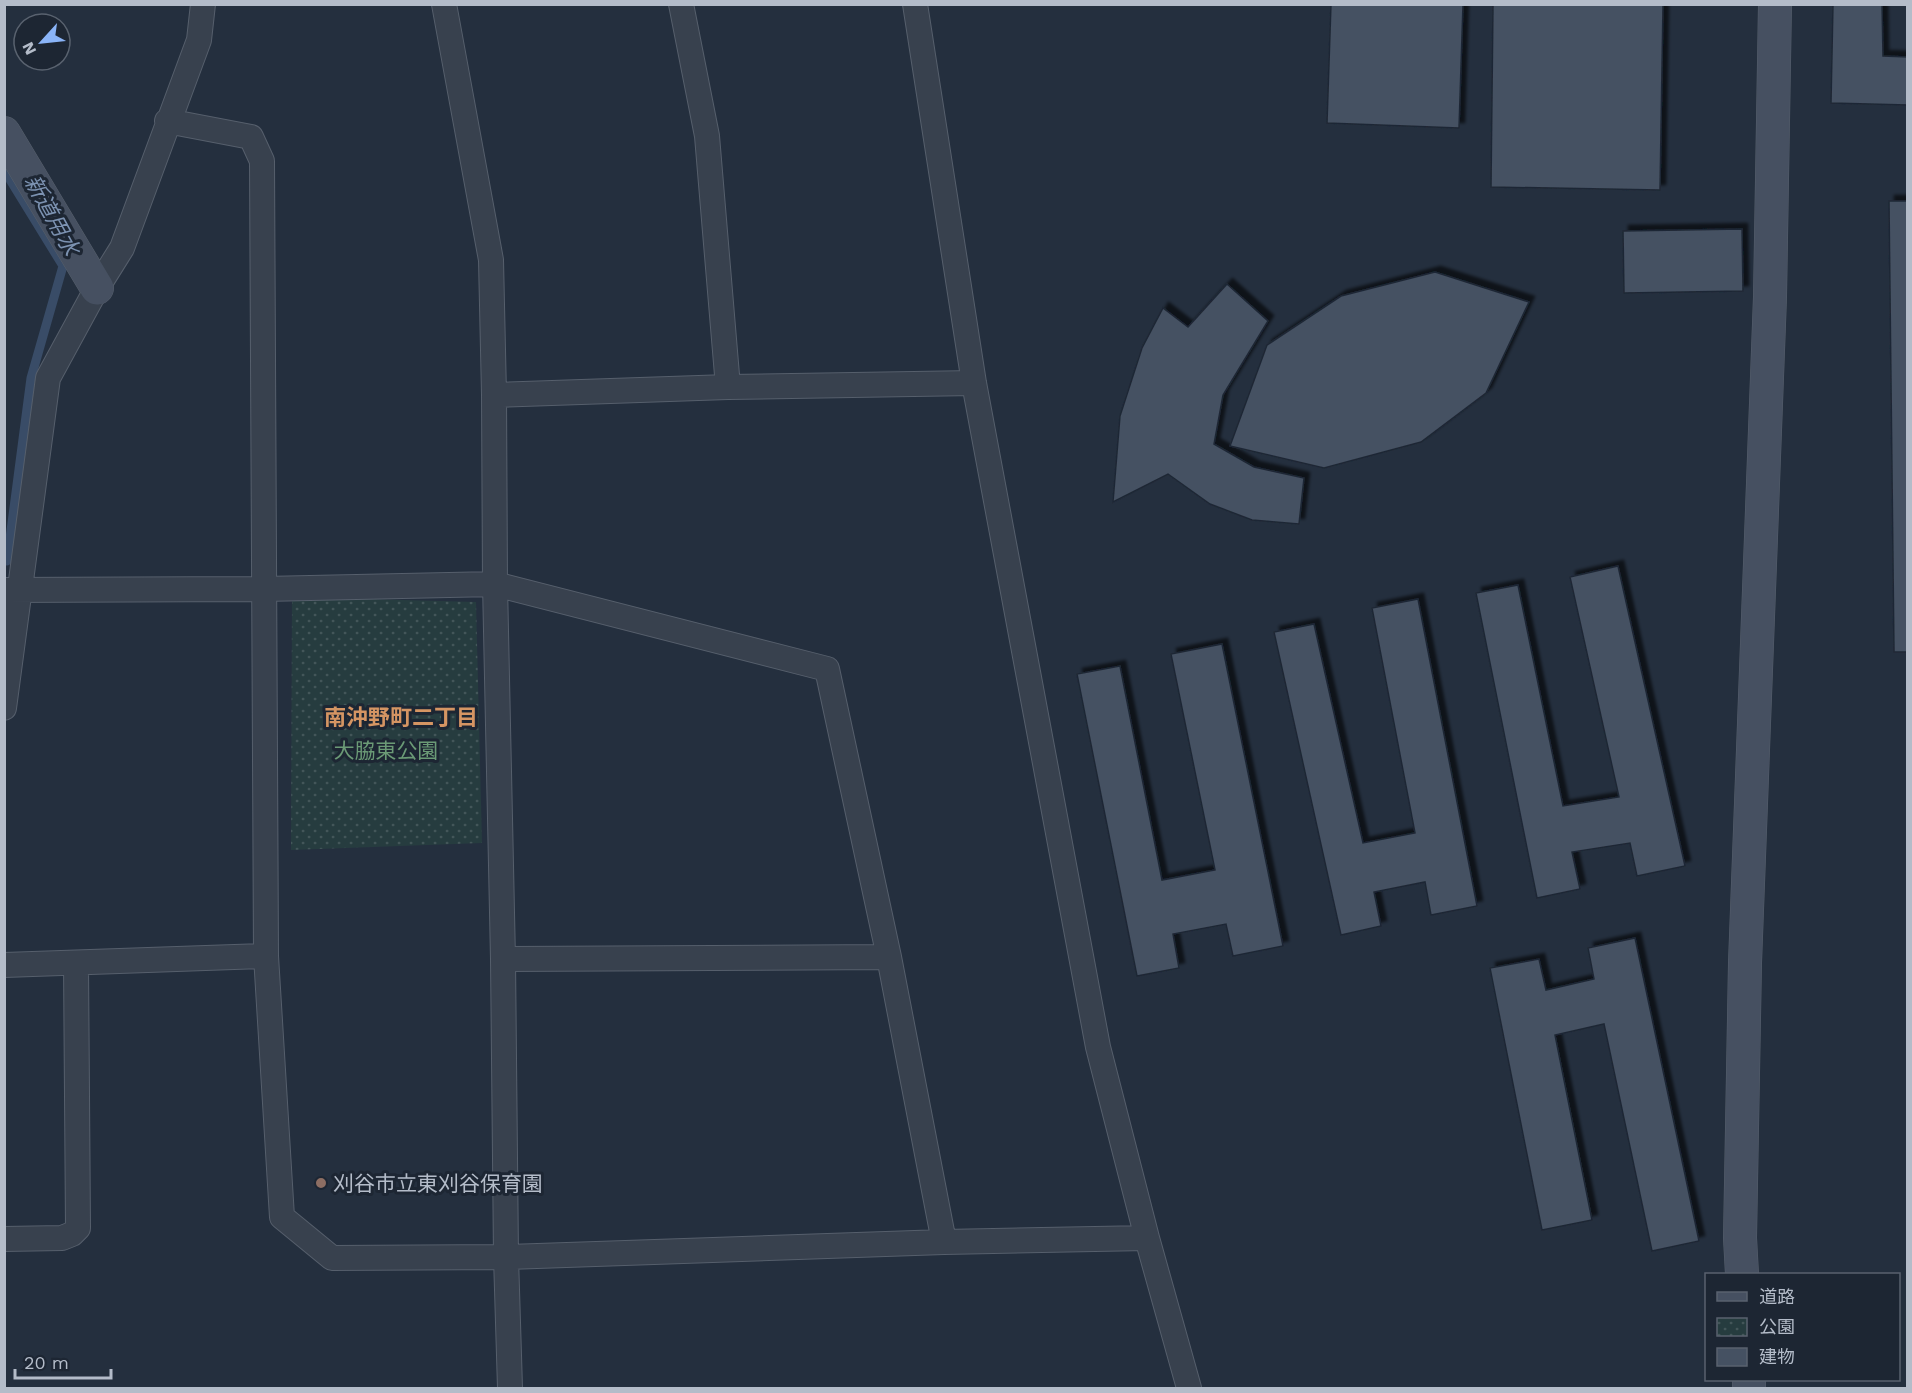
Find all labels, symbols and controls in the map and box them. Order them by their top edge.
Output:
north arrow [12,12,72,72]
text: N [18,39,40,58]
water label: 新道用水 [20,170,85,261]
district label: 南沖野町二丁目 [324,705,478,730]
park label: 大脇東公園 [334,738,439,763]
place label: 刈谷市立東刈谷保育園 [333,1171,543,1196]
marker: 刈谷市立東刈谷保育園 [314,1176,328,1190]
legend [1705,1273,1900,1381]
text: 道路 [1759,1286,1795,1307]
text: 公園 [1759,1316,1795,1337]
scale bar [15,1342,111,1380]
text: 建物 [1759,1346,1795,1367]
text: 20 m [24,1352,69,1373]

